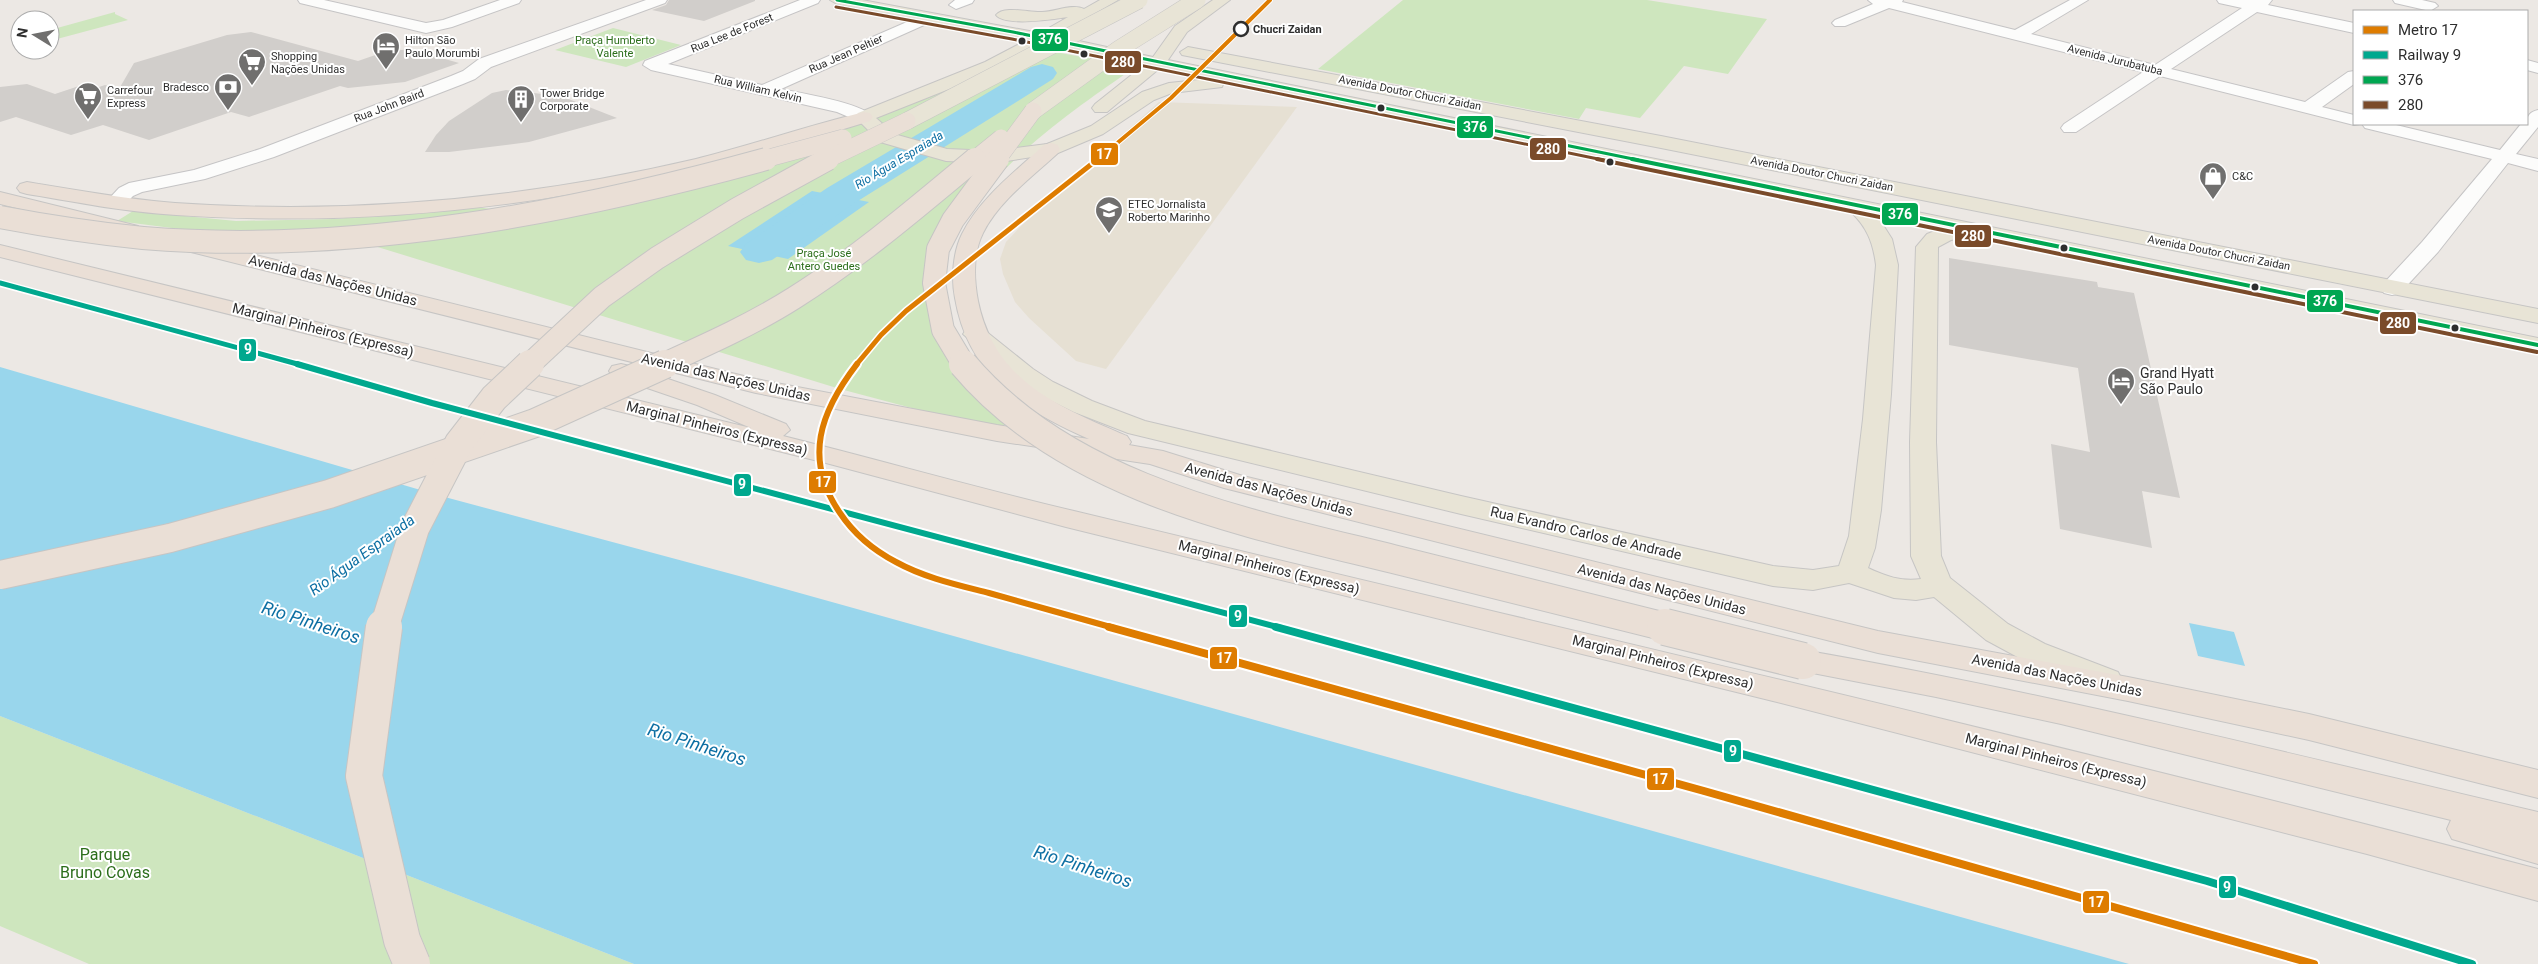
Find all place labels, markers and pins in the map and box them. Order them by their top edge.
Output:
marker: Chucri Zaidan [1233,21,1249,37]
place label: Chucri Zaidan [1253,23,1322,36]
hotel icon: Hilton São Paulo Morumbi [371,31,401,70]
place label: Hilton São Paulo Morumbi [405,34,480,60]
unlabelled marker [1017,36,1027,46]
supermarket icon: Shopping Nações Unidas [237,47,267,86]
unlabelled marker [1079,49,1089,59]
place label: Shopping Nações Unidas [271,50,345,76]
bank icon: Bradesco [213,72,243,111]
supermarket icon: Carrefour Express [73,81,103,120]
place label: Bradesco [163,81,209,94]
place label: Carrefour Express [107,84,153,110]
building icon: Tower Bridge Corporate [506,84,536,123]
place label: Tower Bridge Corporate [540,87,604,113]
unlabelled marker [1376,103,1386,113]
unlabelled marker [1605,157,1615,167]
shop icon: C&C [2198,161,2228,200]
place label: C&C [2232,170,2253,183]
school or university icon: ETEC Jornalista Roberto Marinho [1094,195,1124,234]
place label: ETEC Jornalista Roberto Marinho [1128,198,1210,224]
unlabelled marker [2059,243,2069,253]
unlabelled marker [2250,282,2260,292]
unlabelled marker [2450,323,2460,333]
place label: Grand Hyatt São Paulo [2140,365,2214,397]
hotel icon: Grand Hyatt São Paulo [2106,366,2136,405]

